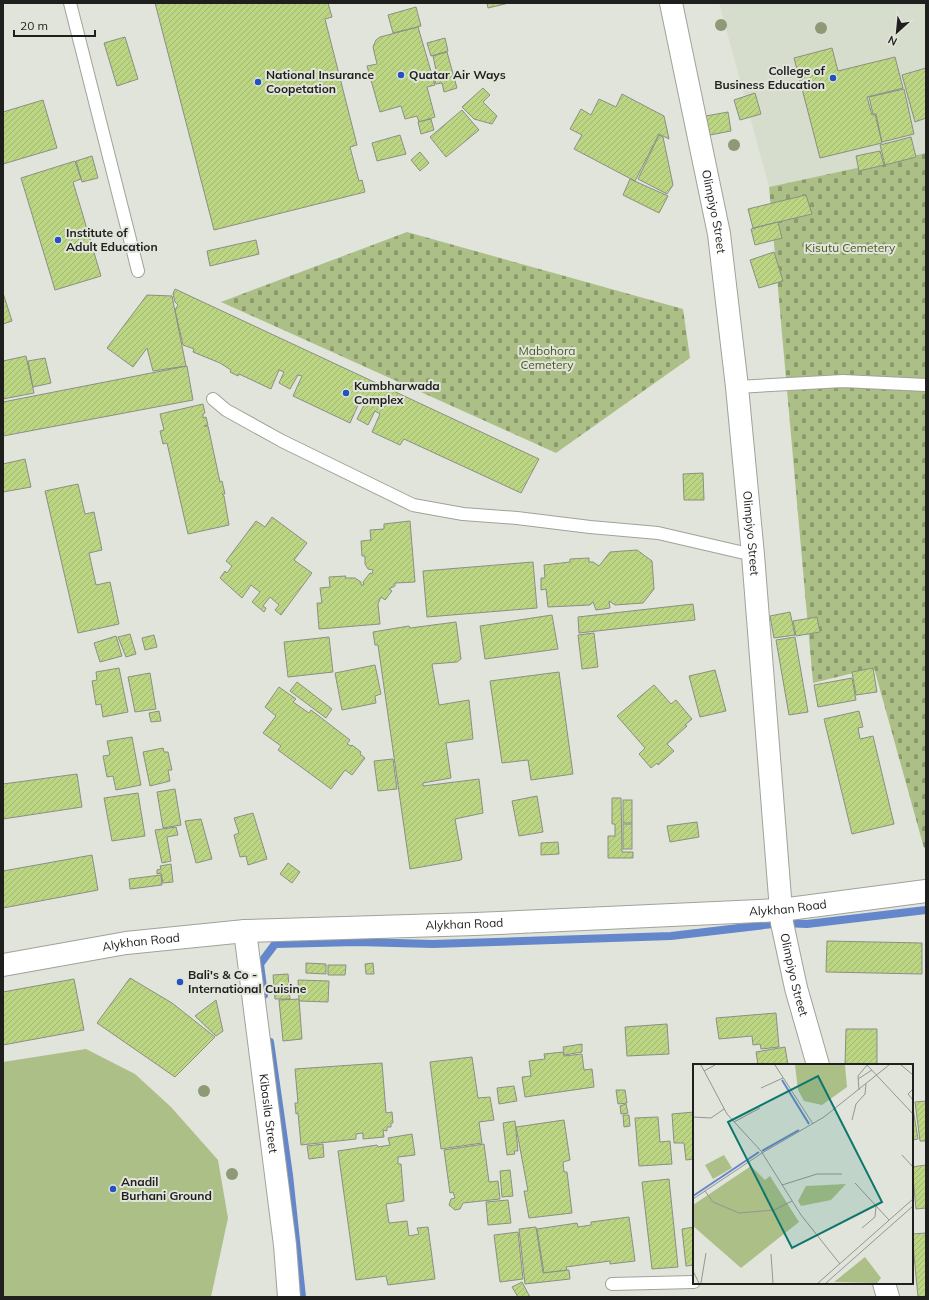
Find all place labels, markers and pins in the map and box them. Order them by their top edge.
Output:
place label: College of Business Education [714,63,826,92]
place label: National Insurance Coopetation [266,67,374,96]
place label: Quatar Air Ways [409,67,506,82]
marker: Quatar Air Ways [396,70,406,80]
marker: College of Business Education [828,73,838,83]
marker: National Insurance Coopetation [253,77,263,87]
place label: Institute of Adult Education [66,225,158,254]
marker: Institute of Adult Education [53,235,63,245]
place label: Kumbharwada Complex [354,378,440,407]
marker: Kumbharwada Complex [341,388,351,398]
place label: Bali's & Co - International Cuisine [188,967,307,996]
marker: Bali's & Co - International Cuisine [175,977,185,987]
place label: Anadil Burhani Ground [121,1174,212,1203]
marker: Anadil Burhani Ground [108,1184,118,1194]

